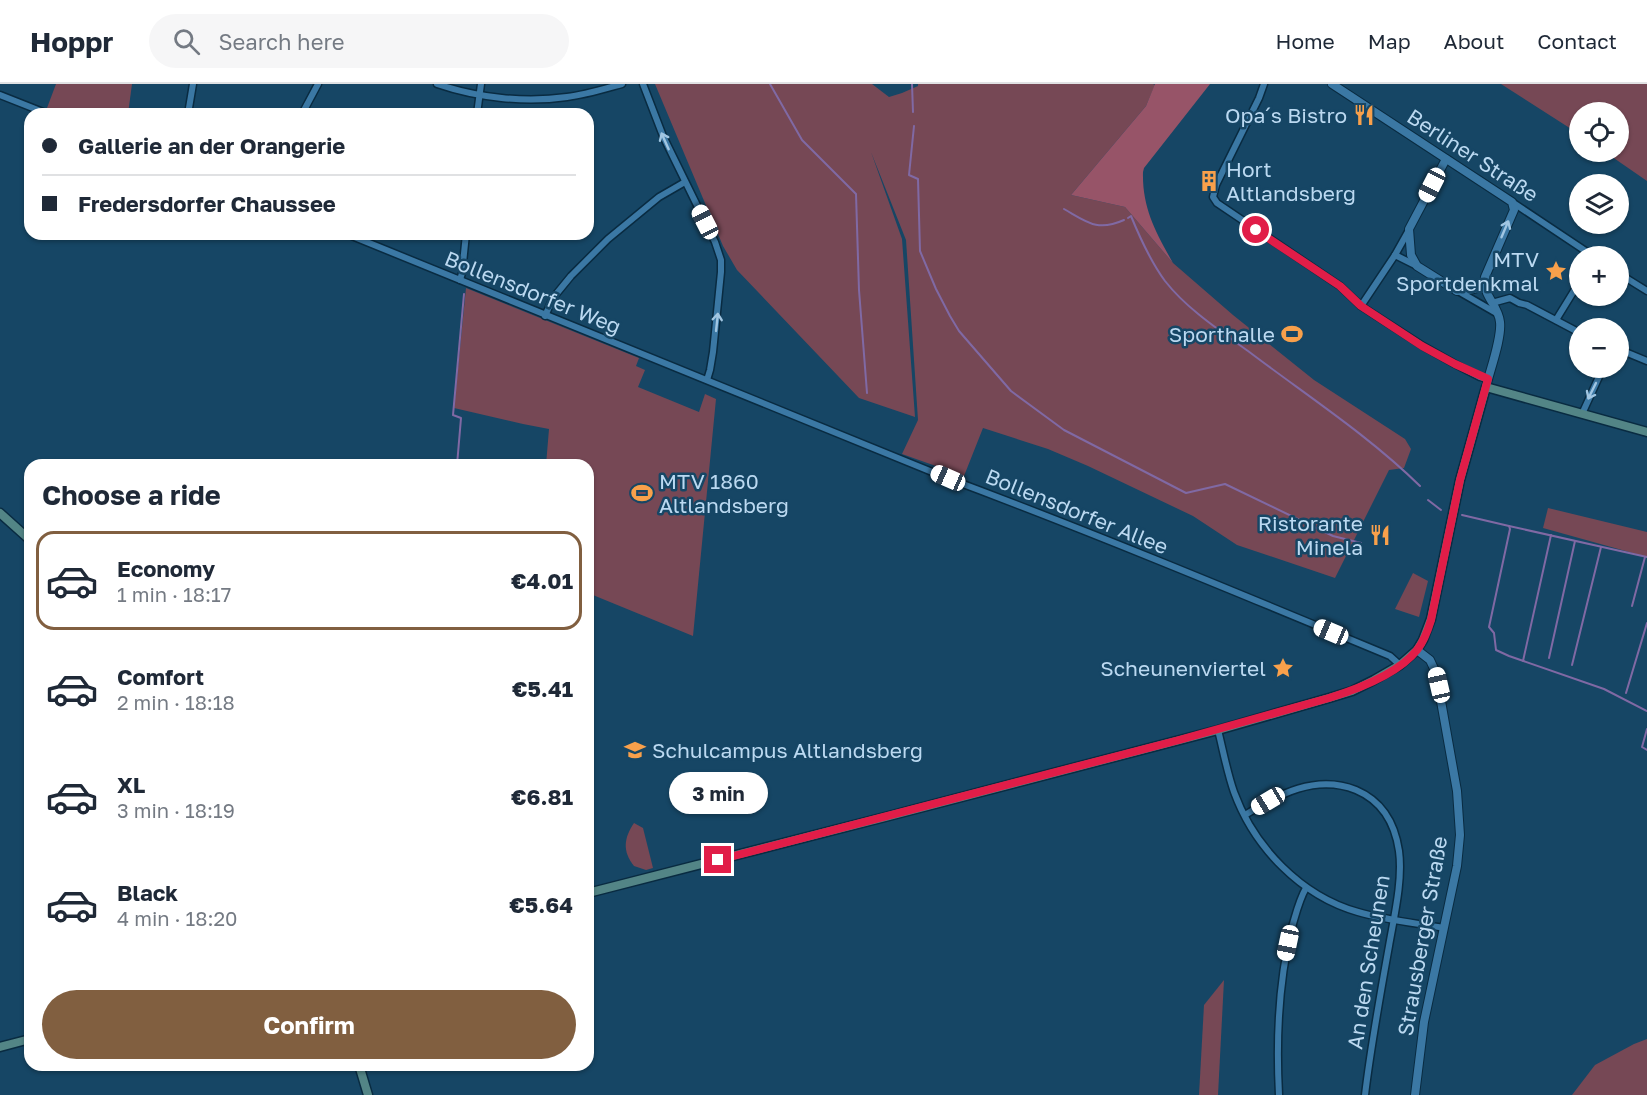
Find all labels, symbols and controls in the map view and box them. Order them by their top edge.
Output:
search box [149,14,569,68]
text: Hoppr [30,25,113,58]
icon: search [170,25,203,58]
text: Search here [218,28,345,55]
text: Home [1275,28,1335,54]
text: Map [1368,28,1411,54]
text: About [1444,28,1504,54]
text: Contact [1537,28,1617,54]
place label: Opa´s Bistro [1225,102,1347,128]
map controls [1569,102,1629,378]
button: locate [1569,102,1629,162]
restaurant icon: Opa´s Bistro [1352,103,1376,127]
street label: Berliner Straße [1403,103,1543,207]
text: Gallerie an der Orangerie [78,132,345,159]
one-way arrow [658,132,670,150]
place label: Hort Altlandsberg [1226,156,1356,206]
car [1416,165,1448,205]
building icon: Hort Altlandsberg [1197,169,1221,193]
button: layers [1569,174,1629,234]
text: Fredersdorfer Chaussee [78,190,336,217]
car [689,202,721,242]
route start [1242,216,1269,243]
one-way arrow [1500,221,1511,239]
street label: Bollensdorfer Weg [441,245,625,339]
place label: MTV Sportdenkmal [1396,246,1539,296]
button: + [1569,246,1629,306]
place icon: MTV Sportdenkmal [1544,259,1568,283]
one-way arrow [712,313,723,333]
button: − [1569,318,1629,378]
place label: Sporthalle [1169,321,1275,347]
sports icon: Sporthalle [1280,322,1304,346]
one-way arrow [1586,381,1598,399]
car [928,462,968,494]
street label: Bollensdorfer Allee [982,463,1172,559]
place label: MTV 1860 Altlandsberg [659,468,789,518]
text: Choose a ride [42,479,221,511]
sports icon: MTV 1860 Altlandsberg [630,481,654,505]
place label: Ristorante Minela [1258,510,1363,560]
restaurant icon: Ristorante Minela [1368,523,1392,547]
icon: car [45,554,99,608]
text: Economy [117,555,215,582]
text: €4.01 [511,567,573,594]
text: 1 min · 18:17 [117,582,231,606]
car [1311,617,1351,647]
place label: Scheunenviertel [1100,655,1266,681]
place icon: Scheunenviertel [1271,656,1295,680]
icon: car [45,662,99,716]
text: Comfort [117,663,204,690]
car [1426,665,1452,705]
text: €5.41 [512,675,573,702]
text: 2 min · 18:18 [117,690,235,714]
place label: Schulcampus Altlandsberg [652,737,923,763]
school or university icon: Schulcampus Altlandsberg [623,738,647,762]
icon: car [45,770,99,824]
text: XL [117,771,145,798]
callout: 3 min [668,773,768,815]
text: 3 min [692,781,745,805]
text: €6.81 [511,783,573,810]
car [1248,784,1288,818]
text: 3 min · 18:19 [117,798,235,822]
street label: Strausberger Straße [1392,834,1452,1038]
route end [704,846,731,873]
street label: An den Scheunen [1341,873,1395,1051]
icon: car [45,878,99,932]
text: Black [117,879,178,906]
text: €5.64 [509,891,573,918]
text: 4 min · 18:20 [117,906,237,930]
car [1275,924,1301,962]
button: Confirm [42,990,576,1059]

